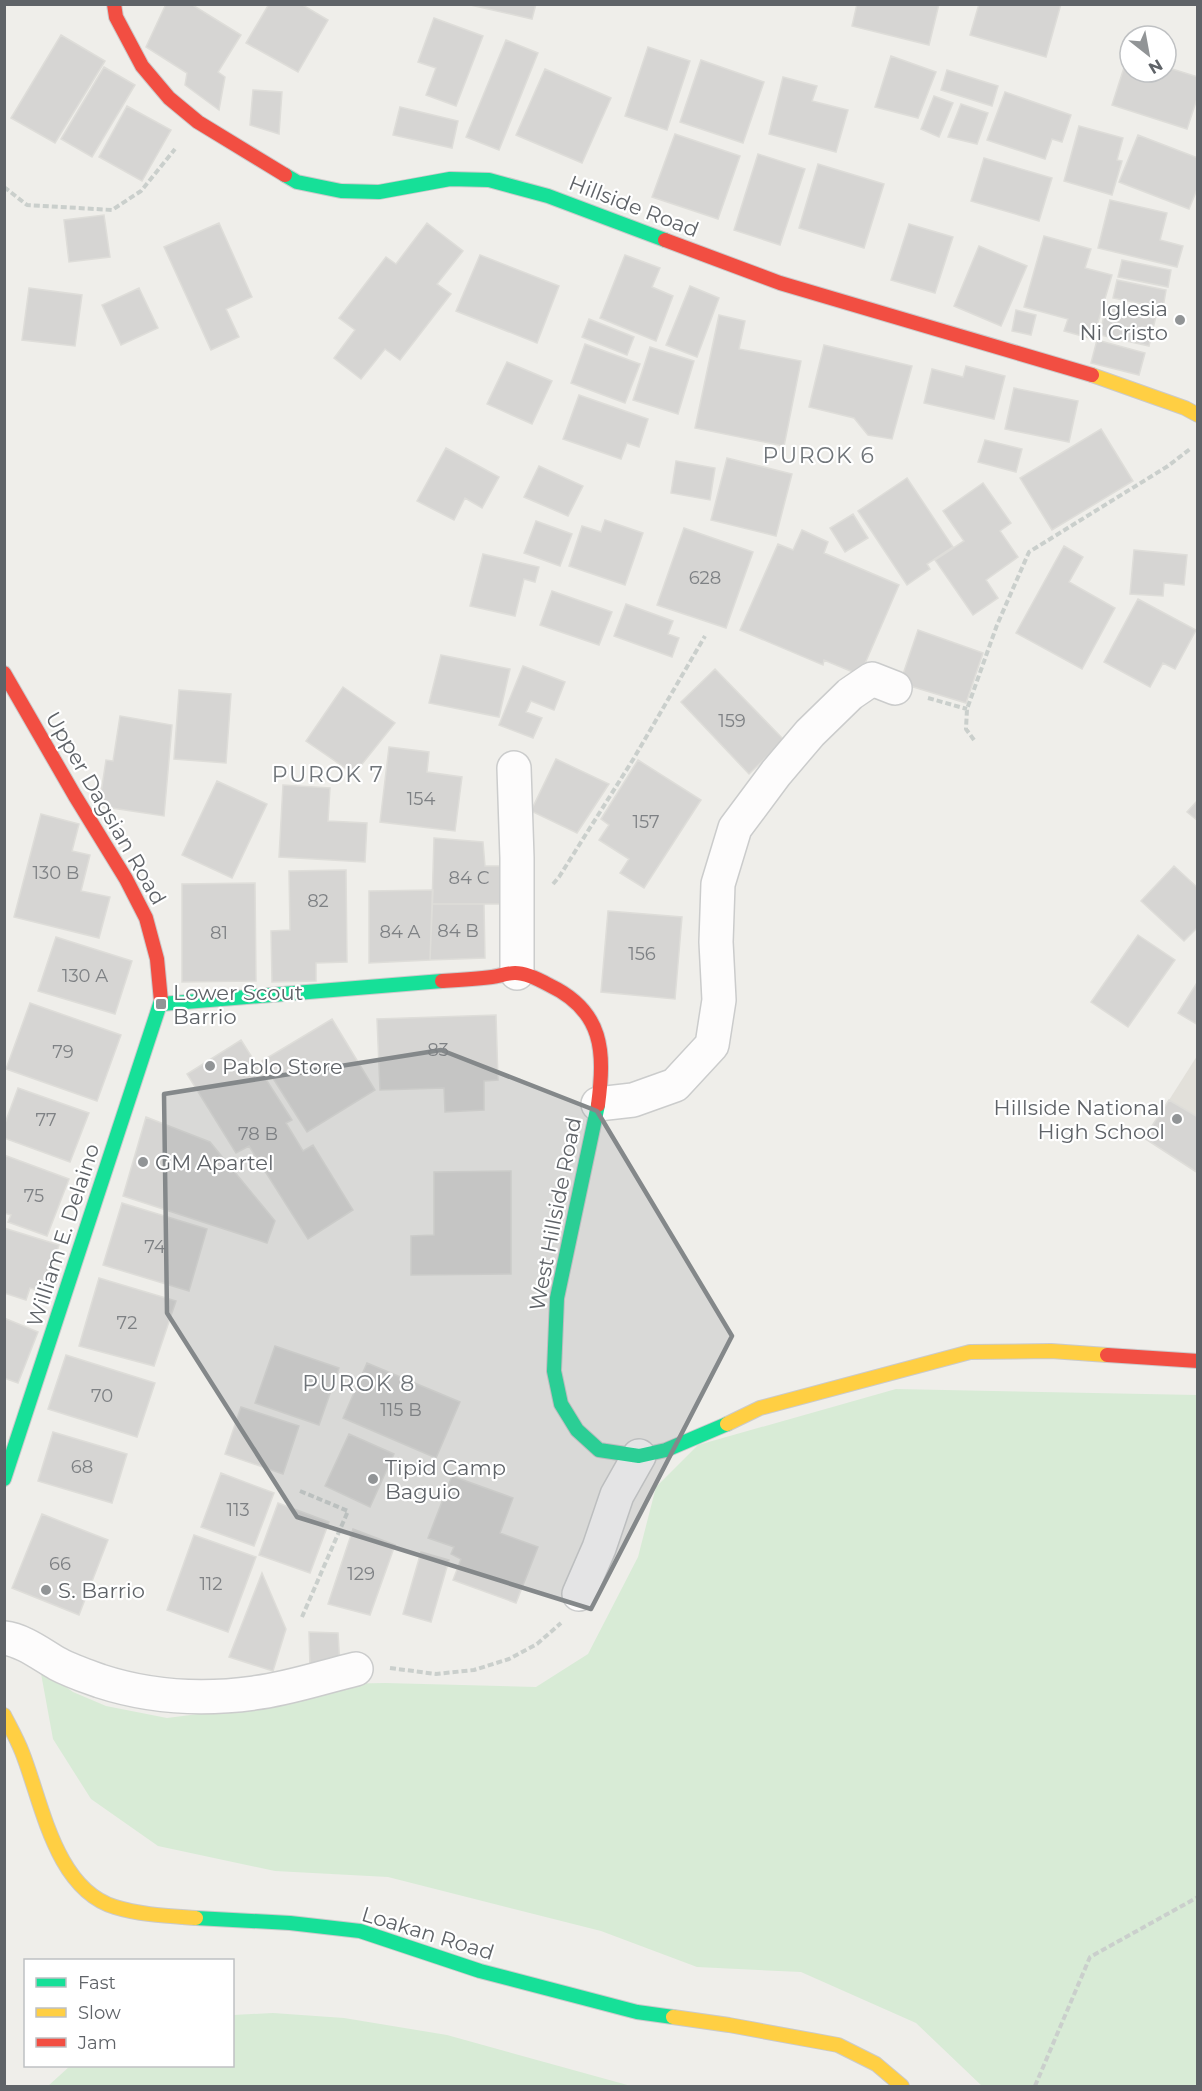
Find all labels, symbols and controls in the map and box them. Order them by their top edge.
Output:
north arrow [1118,24,1178,84]
text: N [1145,55,1166,78]
street label: Hillside Road [565,170,703,242]
place label: Iglesia Ni Cristo [1079,296,1168,345]
marker: Iglesia Ni Cristo [1173,313,1187,327]
district label: PUROK 6 [763,442,875,469]
house number: 628 [689,567,721,589]
street label: Upper Dagsian Road [40,707,172,909]
house number: 159 [718,710,746,732]
district label: PUROK 7 [272,761,384,788]
house number: 154 [407,788,435,810]
house number: 157 [632,811,660,833]
house number: 130 B [33,862,79,884]
house number: 84 C [449,867,490,889]
house number: 82 [307,890,329,912]
house number: 84 B [437,920,479,942]
house number: 84 A [379,921,421,943]
house number: 81 [210,922,228,944]
house number: 156 [628,943,656,965]
house number: 130 A [62,965,108,987]
place label: Lower Scout Barrio [173,980,303,1029]
marker: Lower Scout Barrio [154,997,168,1011]
house number: 83 [427,1039,449,1061]
house number: 79 [52,1041,74,1063]
place label: Pablo Store [222,1054,343,1079]
marker: Pablo Store [203,1059,217,1073]
place label: Hillside National High School [994,1095,1165,1144]
house number: 77 [35,1109,57,1131]
marker: Hillside National High School [1170,1112,1184,1126]
street label: West Hillside Road [524,1115,586,1313]
house number: 78 B [238,1123,278,1145]
street label: William E. Delaino [22,1140,104,1330]
place label: GM Apartel [155,1150,274,1175]
marker: GM Apartel [136,1155,150,1169]
house number: 75 [24,1185,44,1207]
house number: 74 [144,1236,166,1258]
house number: 72 [117,1312,137,1334]
district label: PUROK 8 [302,1370,416,1397]
house number: 70 [91,1385,113,1407]
house number: 115 B [380,1399,422,1421]
place label: Tipid Camp Baguio [385,1455,506,1504]
house number: 68 [71,1456,93,1478]
marker: Tipid Camp Baguio [366,1472,380,1486]
house number: 113 [226,1499,250,1521]
house number: 66 [49,1553,71,1575]
house number: 129 [347,1563,375,1585]
house number: 112 [199,1573,223,1595]
place label: S. Barrio [58,1578,145,1603]
marker: S. Barrio [39,1583,53,1597]
street label: Loakan Road [359,1901,497,1965]
legend [24,1959,234,2067]
text: Fast [78,1972,116,1994]
text: Slow [78,2002,121,2024]
text: Jam [77,2032,117,2054]

